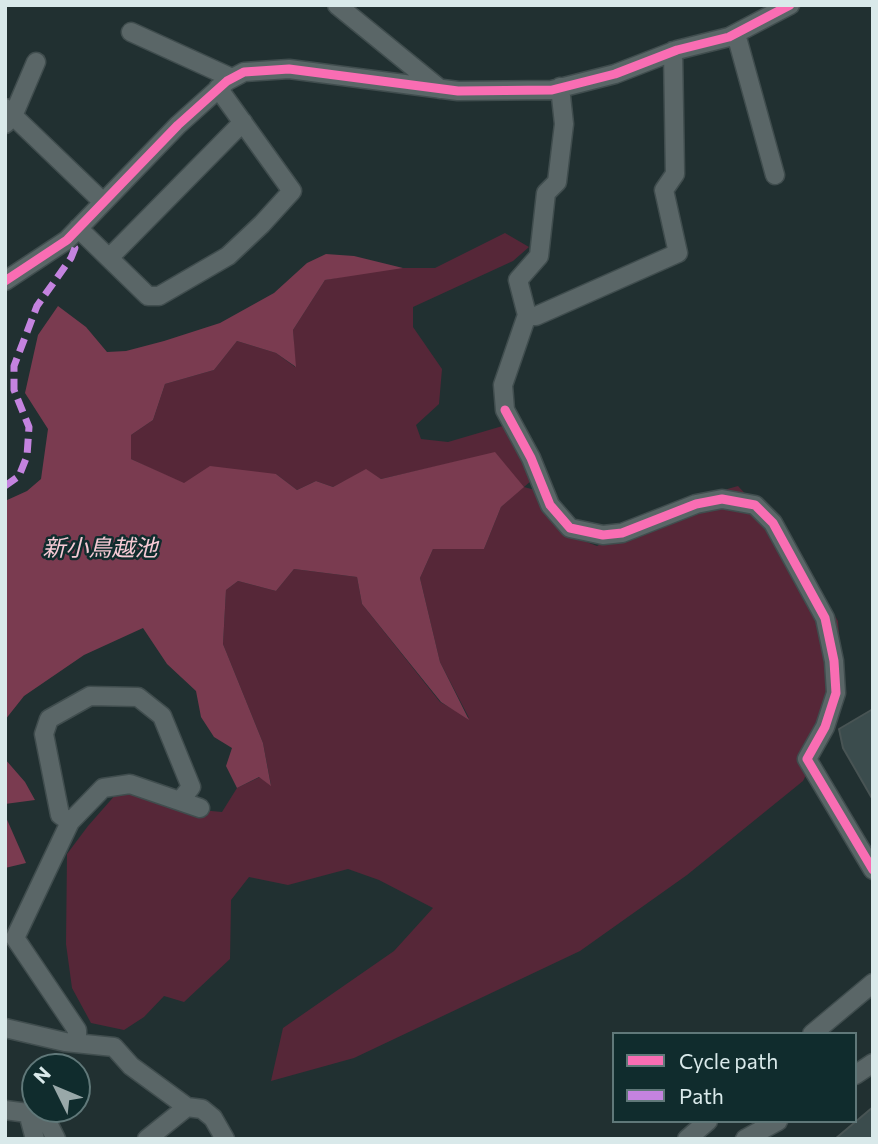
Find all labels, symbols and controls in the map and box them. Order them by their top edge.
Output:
water label: 新小鳥越池 [43,534,157,562]
legend [612,1032,857,1123]
text: Cycle path [679,1048,778,1073]
north arrow [21,1053,91,1123]
text: N [28,1062,55,1088]
text: Path [679,1083,724,1108]

